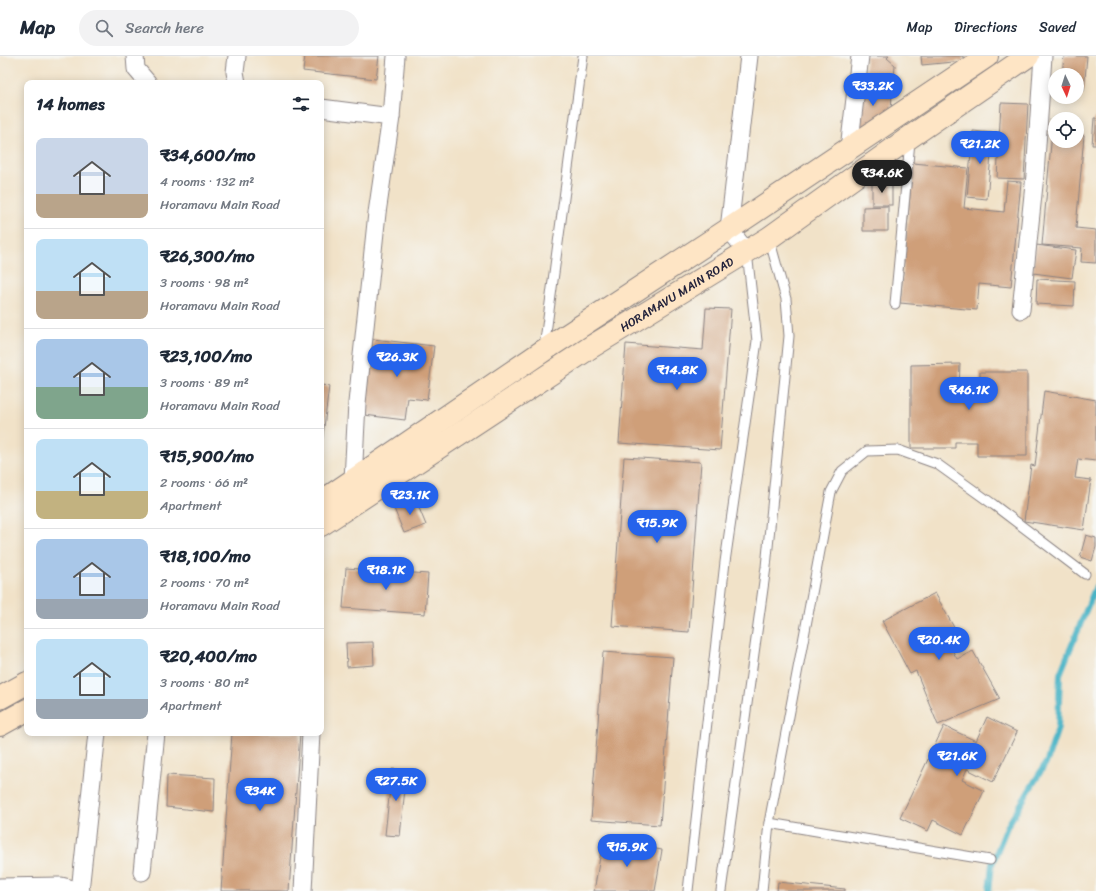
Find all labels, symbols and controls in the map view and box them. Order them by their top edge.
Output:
search box [79,10,359,46]
text: Map [20,11,55,44]
text: Search here [125,15,204,41]
text: Map [906,15,932,40]
text: Directions [954,15,1017,40]
text: Saved [1039,15,1076,40]
icon: search [93,17,115,39]
north arrow [1048,68,1084,104]
map controls [1048,68,1084,148]
pin: ₹33.2K [840,73,906,107]
text: ₹33.2K [853,74,893,97]
text: 14 homes [36,89,105,119]
icon: filters [290,93,312,115]
button: locate [1048,112,1084,148]
pin: ₹21.2K [947,131,1013,165]
text: ₹21.2K [960,132,1000,155]
text: ₹34,600/mo [160,140,255,170]
icon: home [68,154,116,202]
pin: ₹34.6K [849,160,915,194]
text: ₹34.6K [861,161,903,184]
text: 4 rooms · 132 m² [160,170,254,193]
text: Horamavu Main Road [160,193,280,216]
text: ₹26,300/mo [160,241,255,271]
street label: HORAMAVU MAIN ROAD [615,251,739,338]
icon: home [68,255,116,303]
text: 3 rooms · 98 m² [160,271,249,294]
text: Horamavu Main Road [160,294,280,317]
text: ₹23,100/mo [160,341,252,371]
pin: ₹26.3K [364,344,430,378]
text: ₹26.3K [376,345,418,368]
icon: home [68,355,116,403]
pin: ₹14.8K [644,357,710,391]
text: ₹14.8K [657,358,697,381]
text: 3 rooms · 89 m² [160,371,249,394]
pin: ₹46.1K [936,377,1002,411]
text: ₹46.1K [949,378,989,401]
text: Horamavu Main Road [160,394,280,417]
text: ₹15,900/mo [160,441,254,471]
icon: home [68,455,116,503]
text: 2 rooms · 66 m² [160,471,248,494]
pin: ₹23.1K [377,482,443,516]
text: ₹23.1K [390,483,430,506]
text: Apartment [160,494,221,517]
pin: ₹15.9K [624,510,690,544]
text: ₹15.9K [637,511,677,534]
text: ₹18,100/mo [160,541,251,571]
icon: home [68,555,116,603]
pin: ₹18.1K [353,557,419,591]
text: ₹18.1K [367,558,405,581]
text: 2 rooms · 70 m² [160,571,249,594]
text: Horamavu Main Road [160,594,280,617]
pin: ₹20.4K [906,627,972,661]
text: ₹20.4K [918,628,960,651]
text: ₹20,400/mo [160,641,257,671]
icon: home [68,655,116,703]
text: 3 rooms · 80 m² [160,671,249,694]
text: Apartment [160,694,221,717]
pin: ₹21.6K [924,743,990,777]
text: ₹21.6K [937,744,977,767]
pin: ₹27.5K [363,768,429,802]
text: ₹27.5K [375,769,417,792]
pin: ₹34K [236,778,284,812]
text: ₹34K [245,779,275,802]
pin: ₹15.9K [594,834,660,868]
text: ₹15.9K [607,835,647,858]

